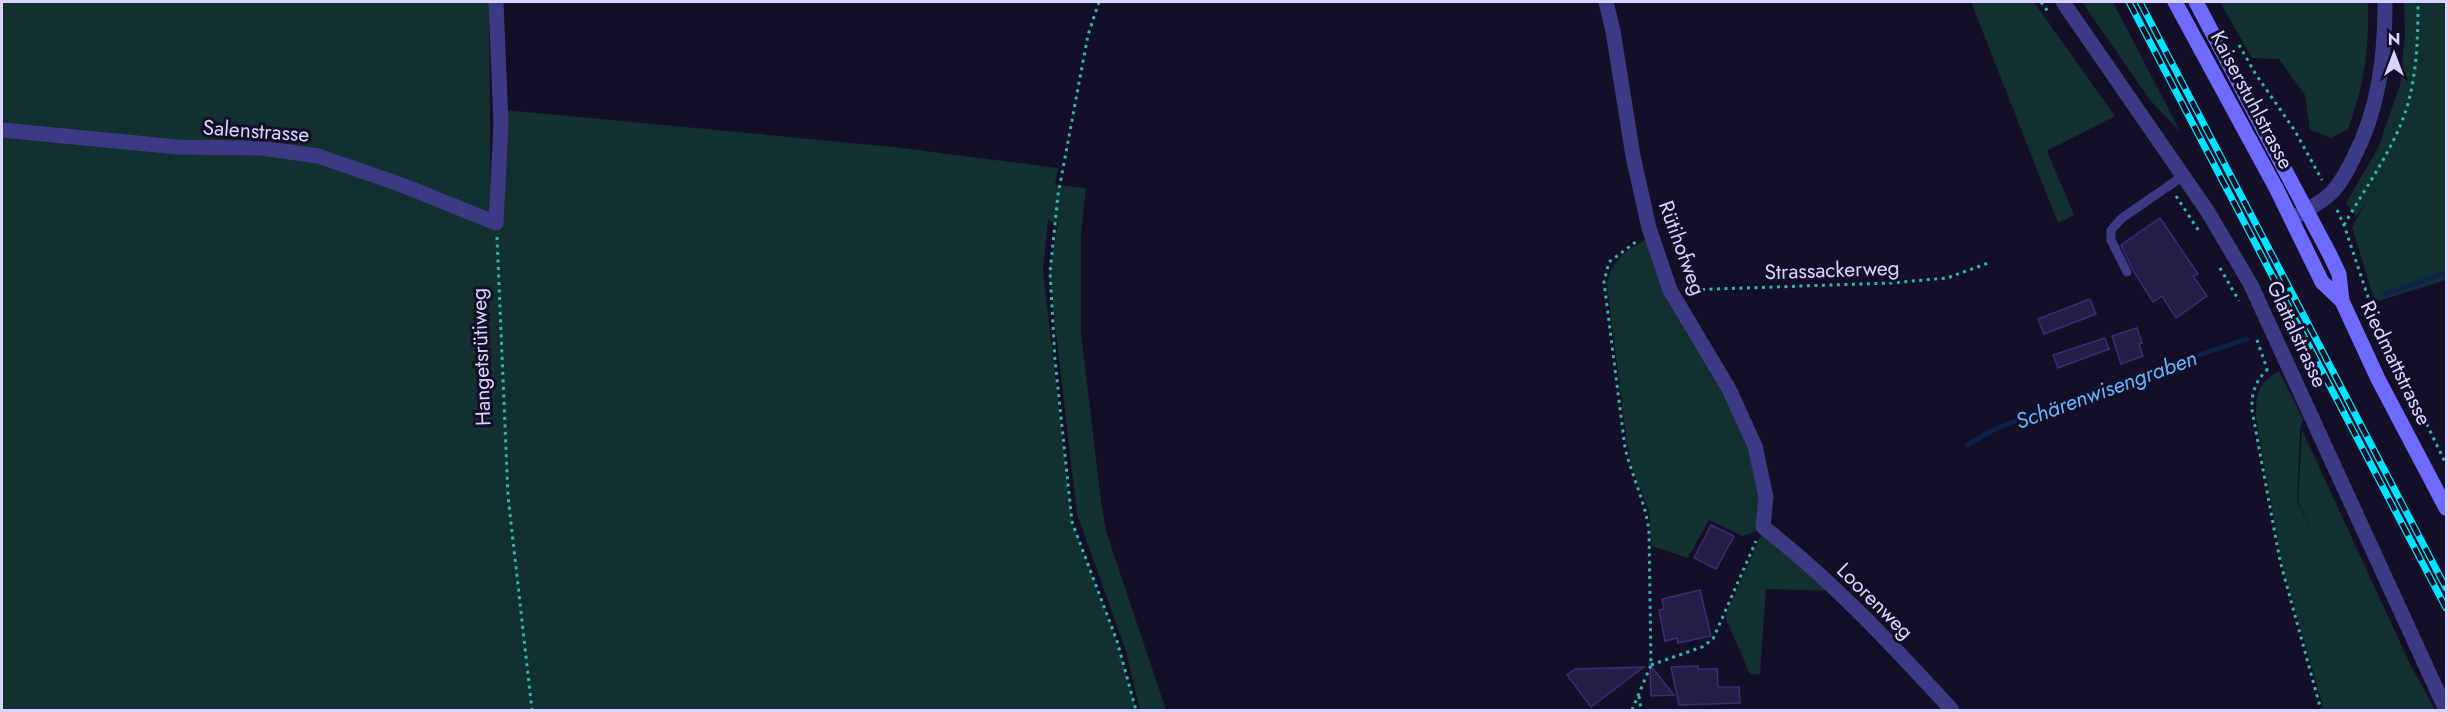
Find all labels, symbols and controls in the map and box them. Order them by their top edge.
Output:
north arrow [2364,24,2424,84]
street label: Kaiserstuhlstrasse [2203,25,2301,175]
text: N [2388,28,2400,51]
street label: Salenstrasse [202,112,311,150]
street label: Rütihofweg [1651,197,1713,299]
street label: Strassackerweg [1764,253,1900,287]
street label: Glattalstrasse [2259,276,2335,393]
street label: Hangetsrütiweg [464,288,498,426]
street label: Riedmattstrasse [2353,296,2439,430]
water label: Schärenwisengraben [2011,341,2201,437]
street label: Loorenweg [1830,556,1920,646]

